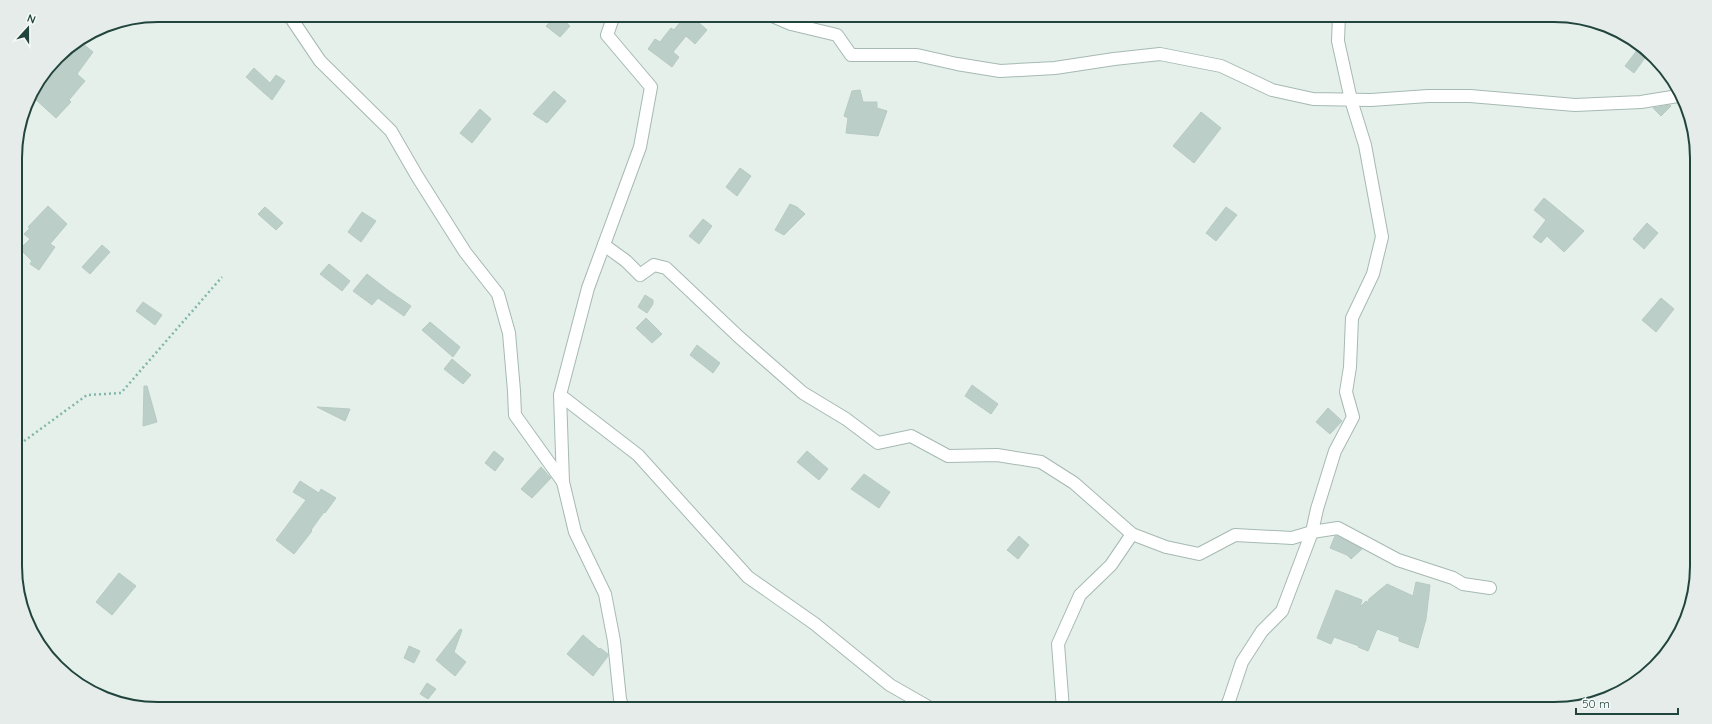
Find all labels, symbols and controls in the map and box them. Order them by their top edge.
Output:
north arrow [8,8,48,48]
text: N [25,11,38,27]
scale bar [1576,690,1678,716]
text: 50 m [1582,696,1610,711]

